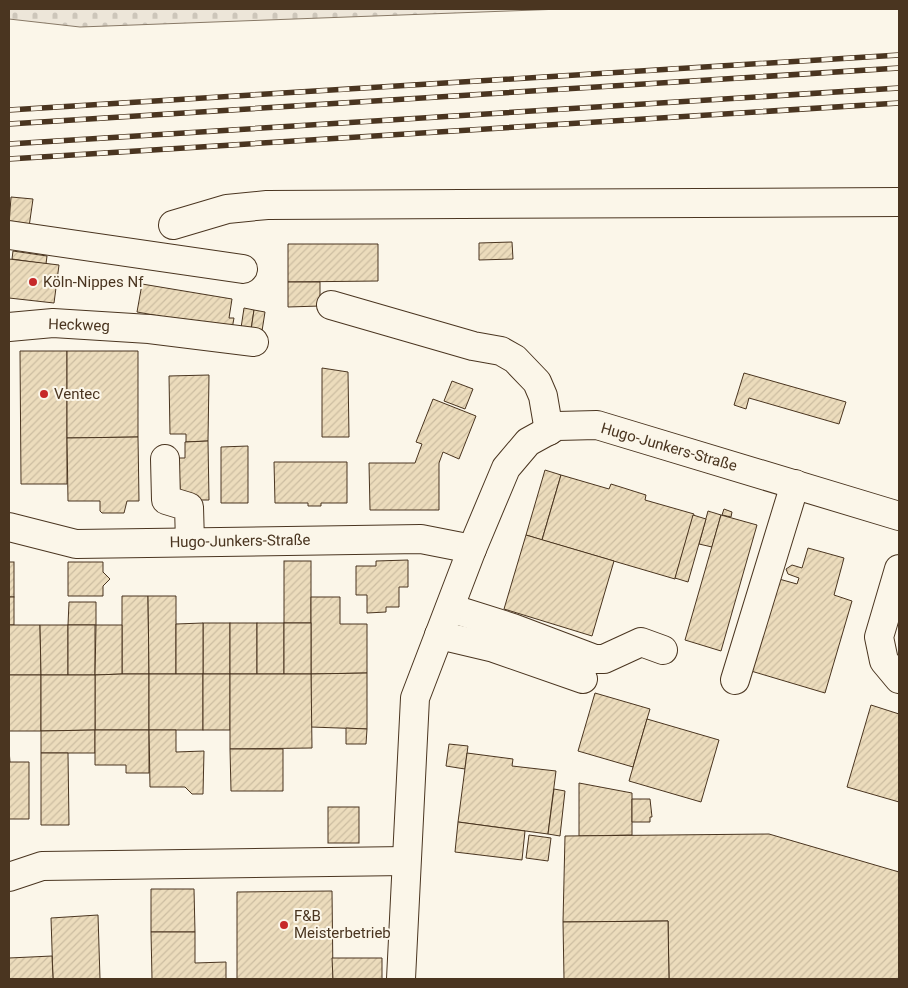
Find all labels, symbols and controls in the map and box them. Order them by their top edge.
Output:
place label: Köln-Nippes Nf [43,273,144,291]
marker: Köln-Nippes Nf [27,276,39,288]
street label: Heckweg [48,315,110,335]
place label: Ventec [54,385,100,403]
marker: Ventec [38,388,50,400]
street label: Hugo-Junkers-Straße [599,419,739,475]
street label: Hugo-Junkers-Straße [169,531,311,551]
place label: F&B Meisterbetrieb [294,907,391,942]
marker: F&B Meisterbetrieb [278,919,290,931]

